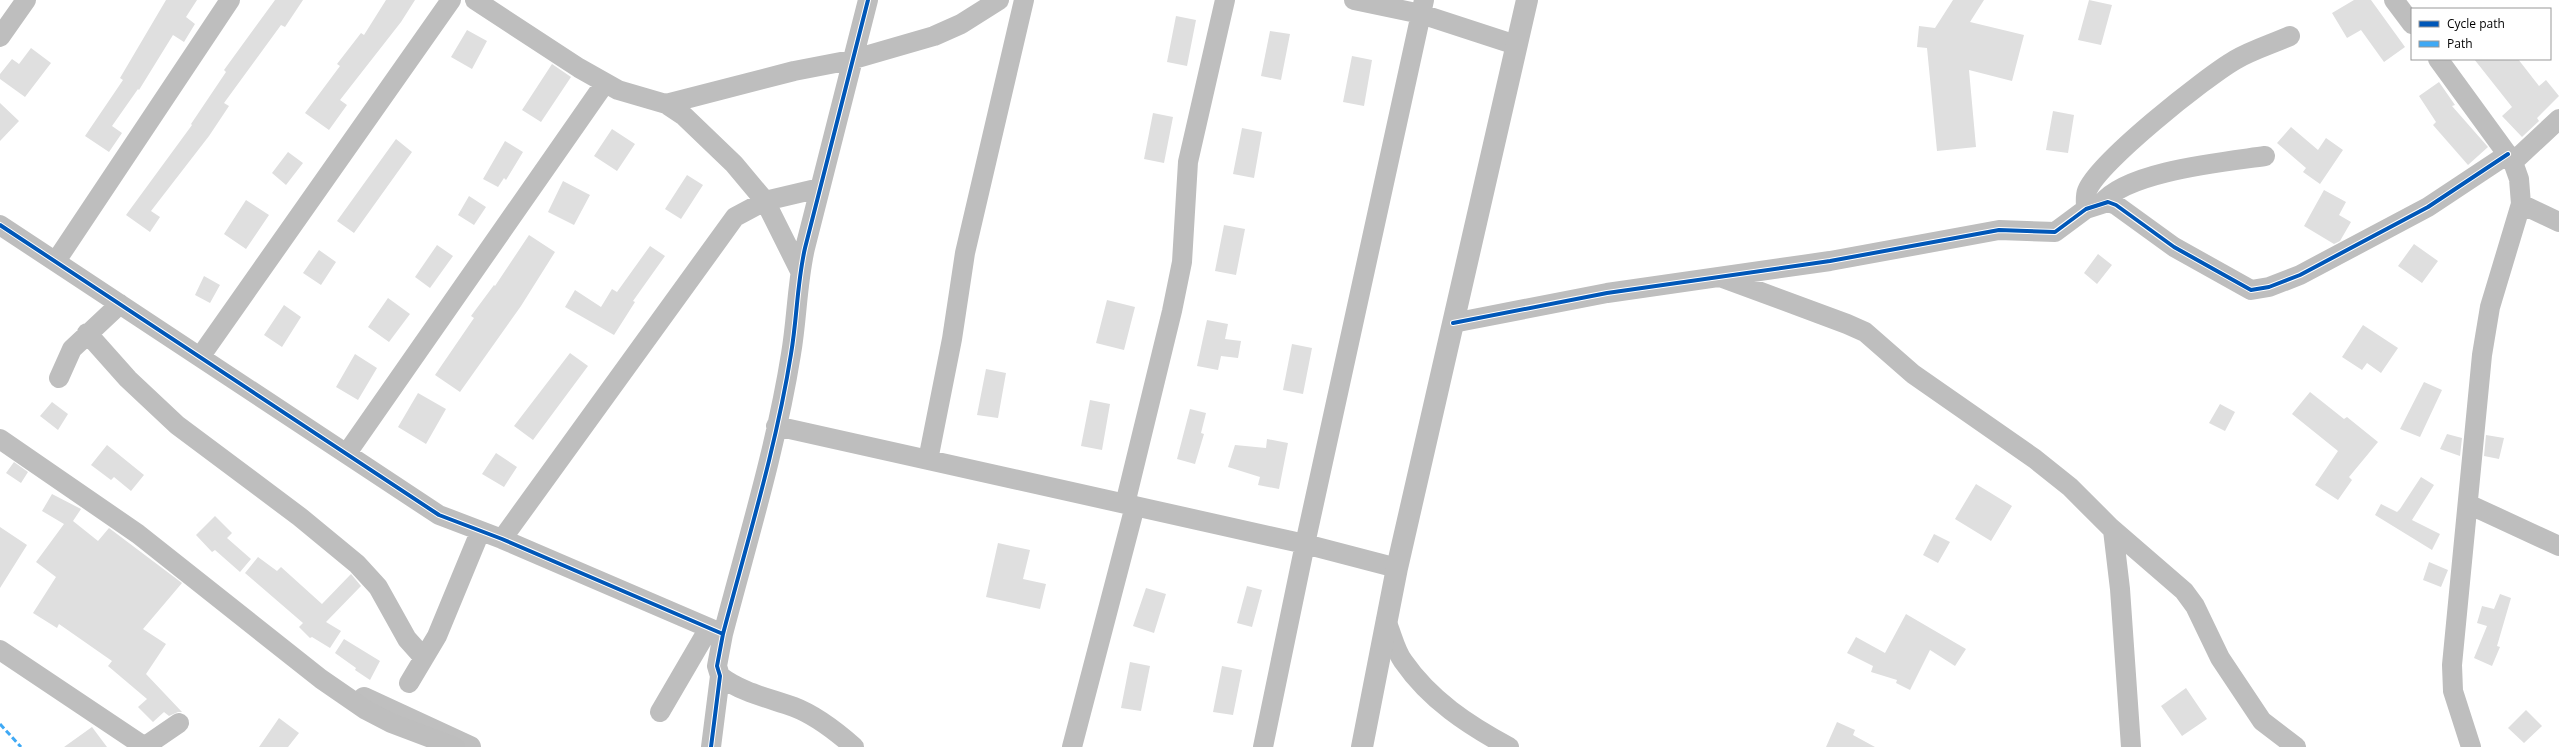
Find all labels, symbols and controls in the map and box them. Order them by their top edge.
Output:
legend [2411,8,2551,60]
text: Cycle path [2447,15,2505,32]
text: Path [2447,35,2473,52]

